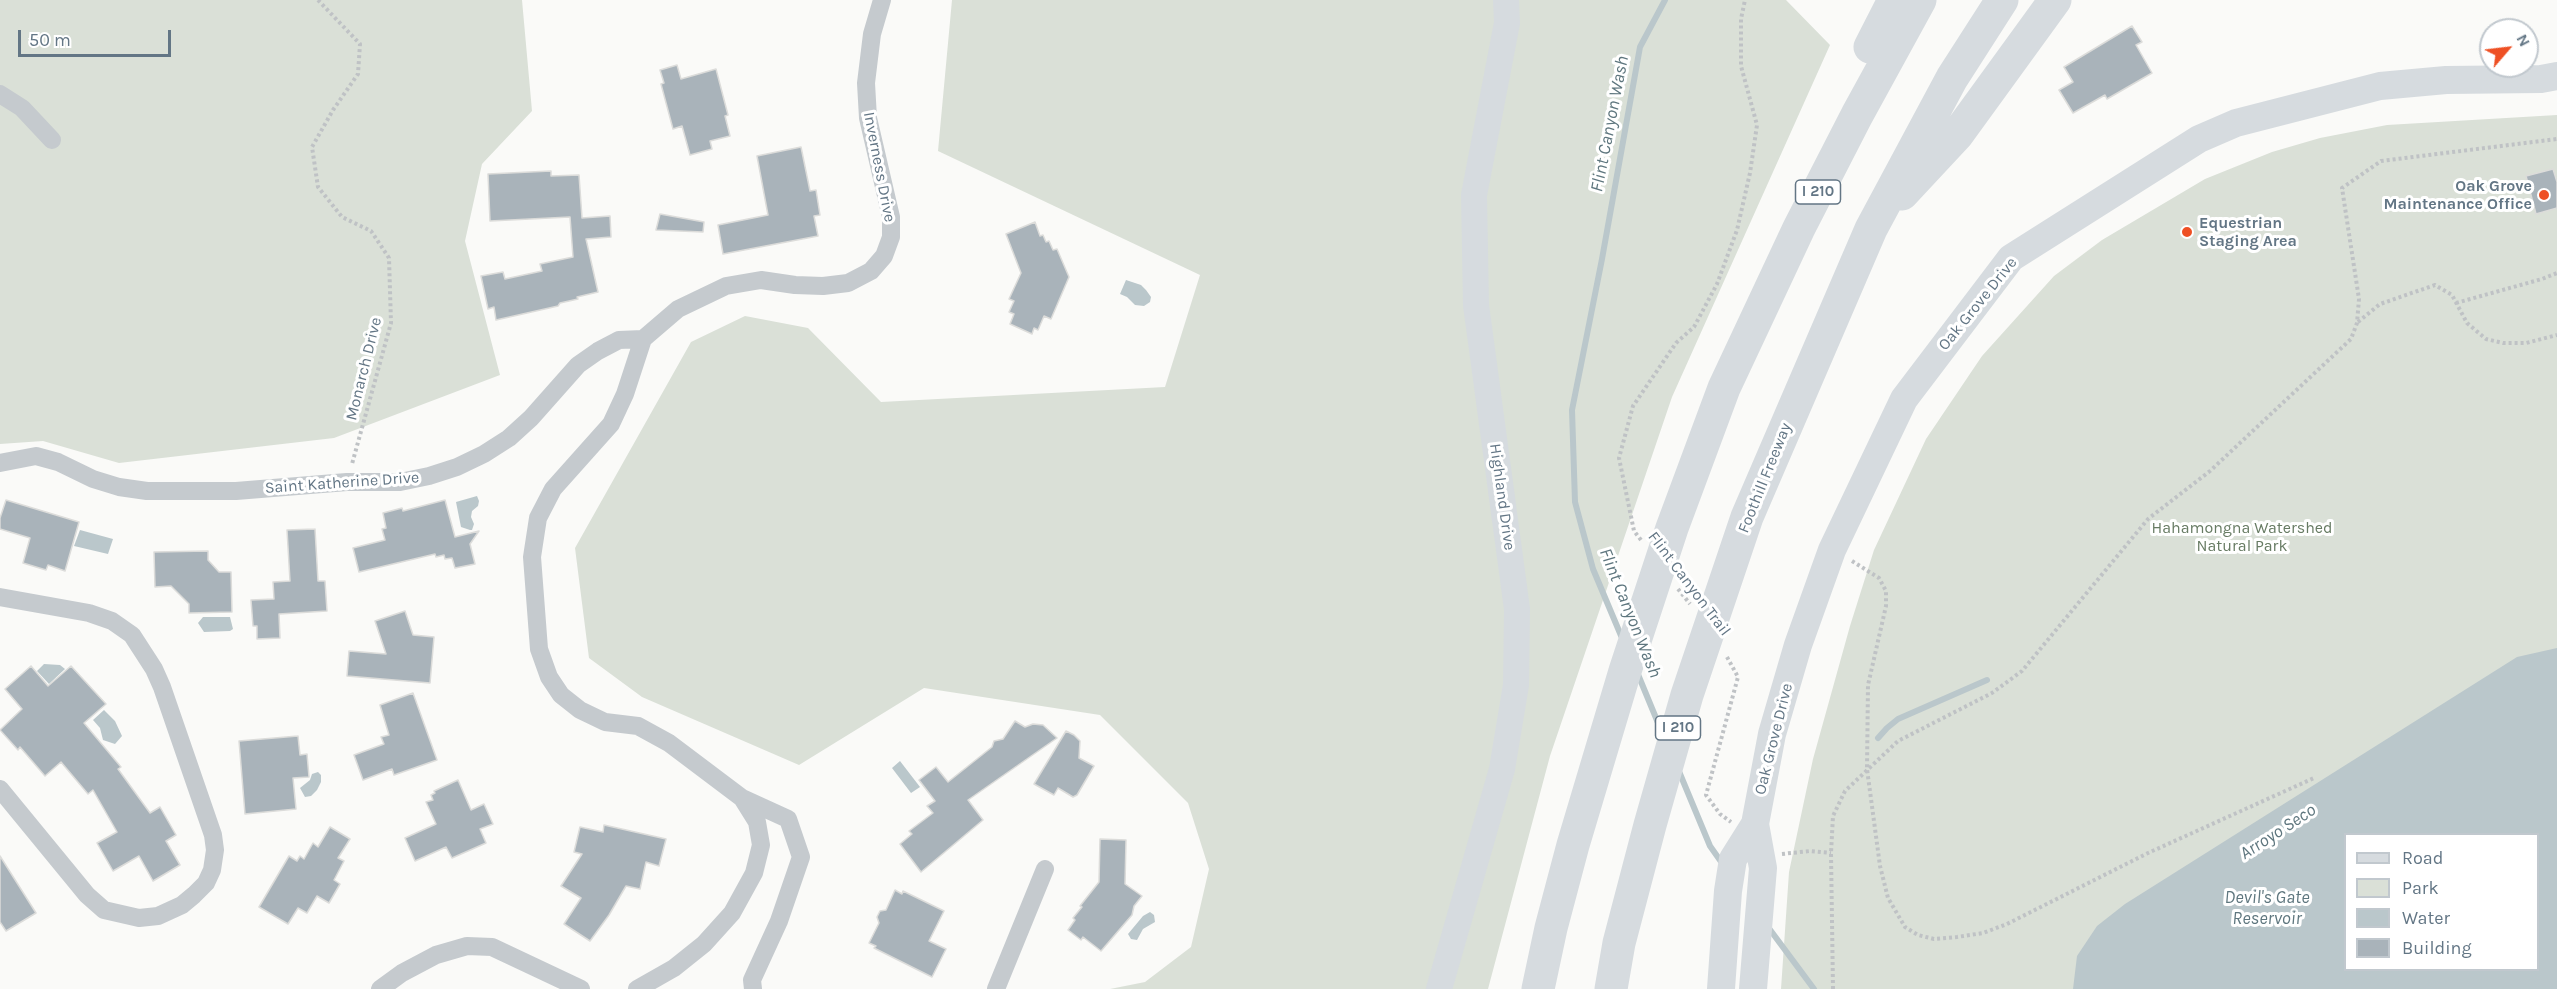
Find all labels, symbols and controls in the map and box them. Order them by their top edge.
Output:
scale bar [21,18,174,56]
north arrow [2479,18,2539,78]
text: 50 m [29,29,71,51]
text: N [2512,31,2535,50]
water label: Flint Canyon Wash [1586,54,1634,194]
street label: Inverness Drive [859,110,899,224]
place label: Oak Grove Maintenance Office [2383,176,2532,214]
road number: I 210 [1796,180,1840,204]
marker: Oak Grove Maintenance Office [2537,188,2551,202]
place label: Equestrian Staging Area [2199,213,2297,251]
marker: Equestrian Staging Area [2180,225,2194,239]
street label: Oak Grove Drive [1935,254,2021,354]
street label: Monarch Drive [342,315,386,423]
street label: Foothill Freeway [1734,420,1796,536]
street label: Highland Drive [1485,442,1519,552]
street label: Saint Katherine Drive [264,468,420,498]
park label: Hahamongna Watershed Natural Park [2151,518,2333,556]
street label: Flint Canyon Trail [1644,528,1734,640]
water label: Flint Canyon Wash [1594,545,1666,681]
street label: Oak Grove Drive [1751,681,1797,797]
road number: I 210 [1656,716,1700,740]
water label: Arroyo Seco [2236,799,2320,865]
legend [2344,833,2539,971]
text: Road [2402,847,2443,869]
text: Park [2402,877,2439,899]
water label: Devil's Gate Reservoir [2224,887,2310,930]
text: Water [2402,907,2450,929]
text: Building [2402,937,2472,959]

